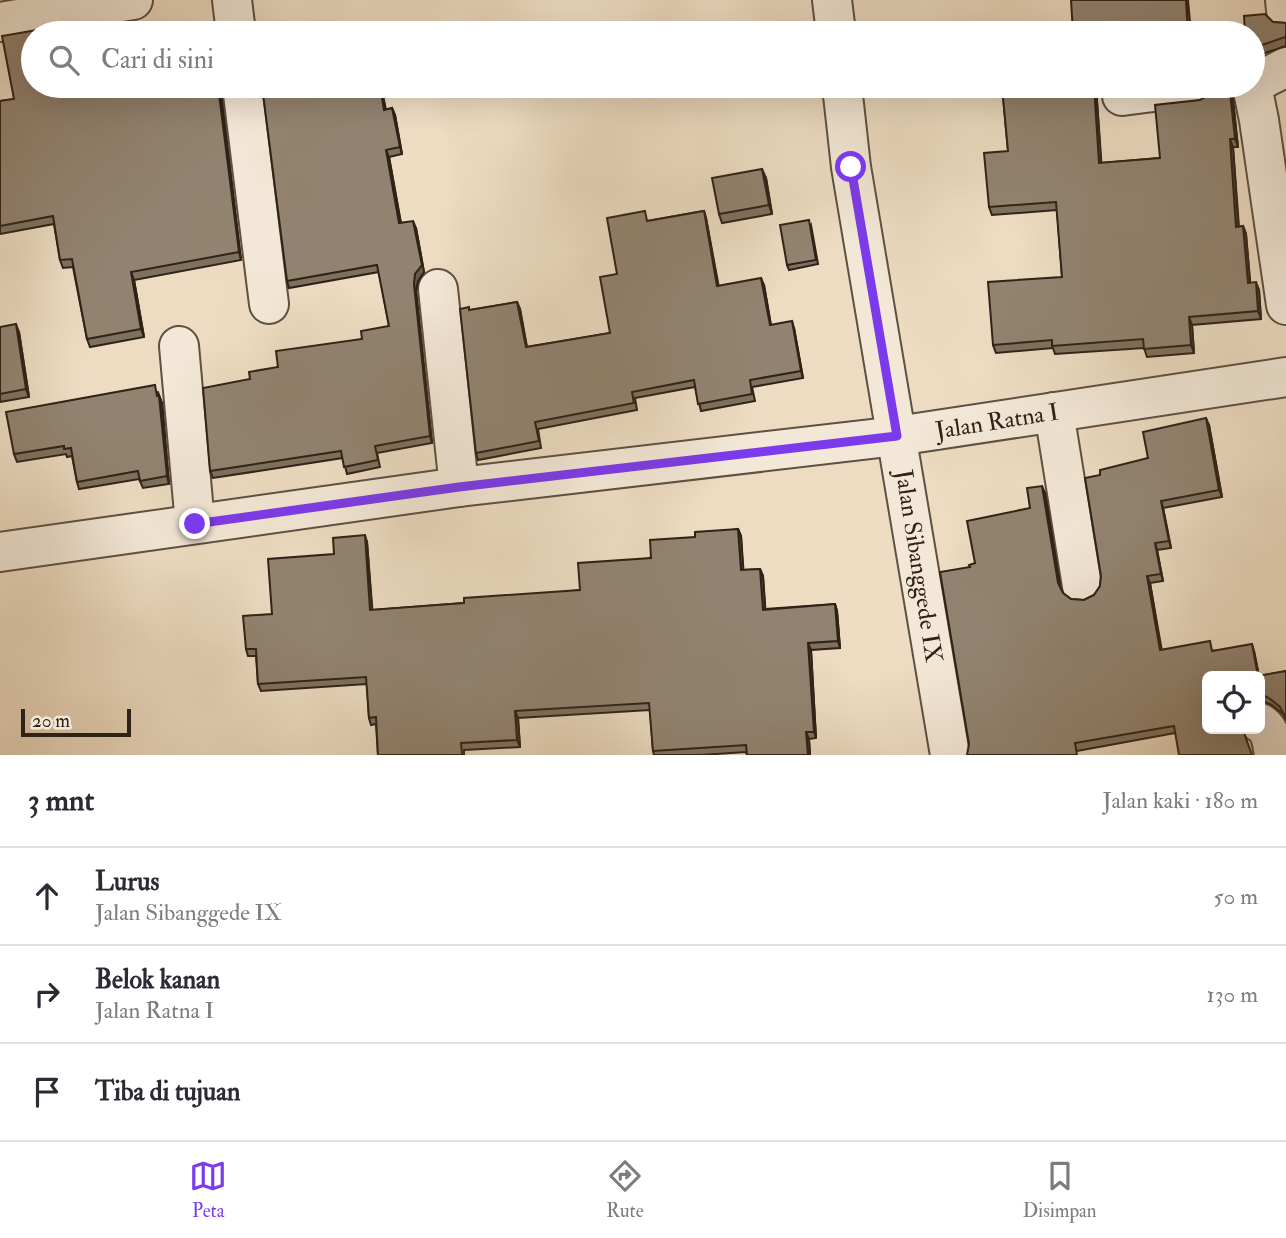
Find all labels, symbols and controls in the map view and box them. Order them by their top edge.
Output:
search box [21,21,1265,98]
icon: search [45,41,83,79]
text: Cari di sini [101,44,214,76]
route start [835,151,866,182]
street label: Jalan Ratna I [932,396,1061,447]
street label: Jalan Sibanggede IX [888,466,949,665]
route end [179,508,210,539]
map controls [1202,671,1265,734]
button: locate [1202,671,1265,734]
scale bar [21,706,131,738]
text: 20 m [32,709,70,733]
text: 3 mnt [28,782,94,819]
text: Jalan kaki · 180 m [1103,786,1258,815]
text: Lurus [95,866,159,898]
icon: ahead [28,877,66,915]
text: 50 m [1214,882,1258,911]
text: Jalan Sibanggede IX [95,898,282,927]
text: Belok kanan [95,964,220,996]
icon: right [28,975,66,1013]
text: 130 m [1206,980,1258,1009]
text: Jalan Ratna I [95,996,214,1025]
icon: arrive [28,1073,66,1111]
text: Tiba di tujuan [95,1076,240,1108]
tab: Peta [189,1157,227,1223]
tab: Rute [606,1157,644,1223]
tab: Disimpan [1023,1157,1097,1223]

